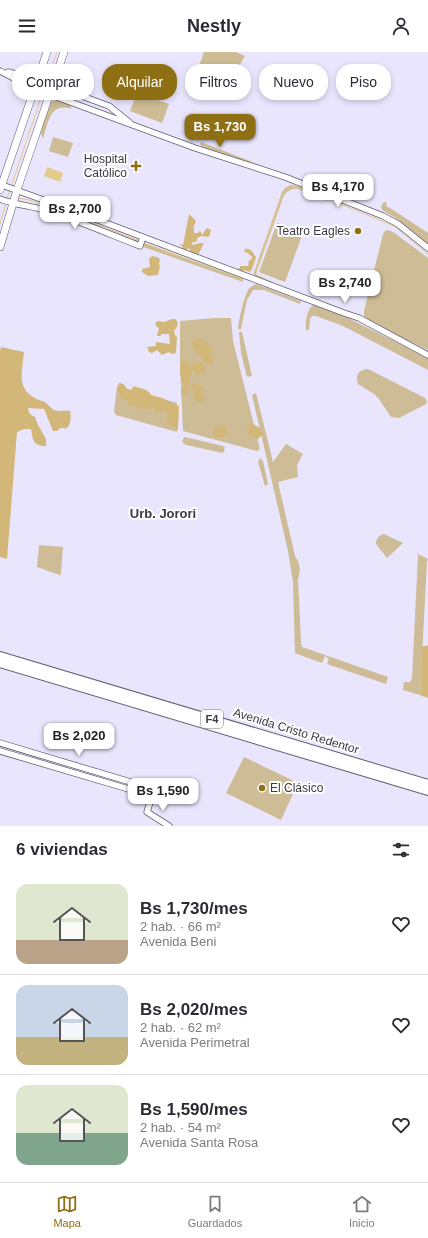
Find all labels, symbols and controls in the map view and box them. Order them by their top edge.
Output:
icon: menu [16,15,38,37]
icon: person [390,15,412,37]
text: Nestly [187,16,241,36]
chip: Comprar [12,64,94,100]
chip: Alquilar [102,64,177,100]
chip: Filtros [185,64,251,100]
chip: Nuevo [259,64,328,100]
chip: Piso [336,64,391,100]
pin: Bs 1,730 [179,114,261,148]
text: Bs 1,730 [194,119,246,134]
place label: Hospital Católico [84,152,127,180]
marker: Hospital Católico [130,160,142,172]
pin: Bs 4,170 [297,174,379,208]
text: Bs 4,170 [312,179,364,194]
pin: Bs 2,700 [34,196,116,230]
text: Bs 2,700 [49,201,101,216]
place label: Teatro Eagles [277,224,350,238]
marker: Teatro Eagles [353,226,363,236]
pin: Bs 2,740 [304,270,386,304]
text: Bs 2,740 [319,275,371,290]
district label: Urb. Jorori [130,506,196,521]
street label: Avenida Cristo Redentor [232,705,360,757]
road number: F4 [201,710,223,728]
pin: Bs 2,020 [38,723,120,757]
text: Bs 2,020 [53,728,105,743]
pin: Bs 1,590 [122,778,204,812]
place label: El Clásico [270,781,324,795]
text: Bs 1,590 [137,783,189,798]
marker: El Clásico [257,783,267,793]
icon: filters [390,839,412,861]
text: 6 viviendas [16,840,108,859]
text: Bs 1,730/mes [140,899,248,918]
icon: home [48,900,96,948]
icon: heart [390,913,412,935]
text: 2 hab. · 66 m² [140,919,221,934]
text: Avenida Beni [140,934,216,949]
text: Bs 2,020/mes [140,1000,248,1019]
icon: home [48,1001,96,1049]
icon: heart [390,1014,412,1036]
text: 2 hab. · 62 m² [140,1020,221,1035]
text: Avenida Perimetral [140,1035,250,1050]
text: Bs 1,590/mes [140,1100,248,1119]
icon: home [48,1101,96,1149]
icon: heart [390,1114,412,1136]
text: 2 hab. · 54 m² [140,1120,221,1135]
text: Avenida Santa Rosa [140,1135,258,1150]
tab: Mapa [53,1193,81,1229]
tab: Guardados [188,1193,242,1229]
tab: Inicio [349,1193,375,1229]

